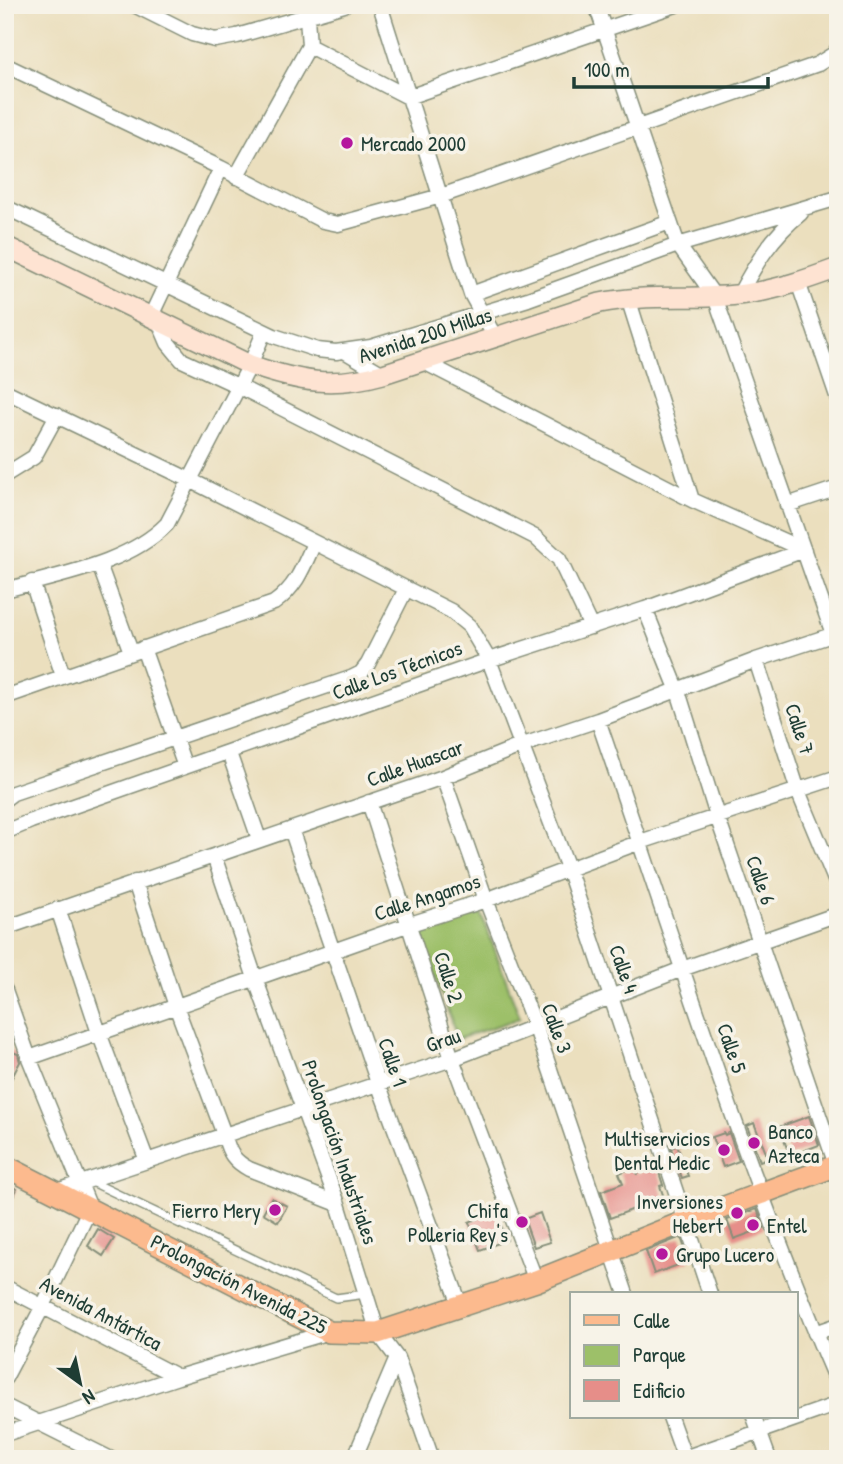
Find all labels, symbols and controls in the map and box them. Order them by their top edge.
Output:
scale bar [574,46,768,90]
text: 100 m [584,55,630,84]
place label: Mercado 2000 [361,129,466,158]
marker: Mercado 2000 [339,135,355,151]
street label: Avenida 200 Millas [355,300,495,370]
street label: Calle Los Técnicos [328,633,466,707]
street label: Calle 7 [778,700,822,758]
street label: Calle Huascar [363,732,467,794]
street label: Calle 6 [739,851,783,909]
street label: Calle Angamos [370,866,484,928]
street label: Calle 4 [602,941,646,997]
street label: Calle 2 [427,948,471,1006]
street label: Calle 3 [535,999,579,1057]
street label: Calle 5 [710,1019,754,1077]
street label: Grau [422,1020,465,1059]
street label: Calle 1 [371,1034,415,1090]
street label: Prolongación Industriales [295,1056,385,1248]
place label: Banco Azteca [768,1117,819,1170]
place label: Multiservicios Dental Medic [605,1124,711,1177]
marker: Banco Azteca [746,1135,762,1151]
marker: Multiservicios Dental Medic [716,1142,732,1158]
place label: Inversiones Hebert [637,1187,724,1240]
place label: Fierro Mery [172,1196,261,1225]
place label: Chifa Polleria Rey's [408,1196,508,1249]
marker: Fierro Mery [267,1202,283,1218]
marker: Inversiones Hebert [729,1205,745,1221]
place label: Entel [767,1211,807,1240]
marker: Chifa Polleria Rey's [514,1214,530,1230]
marker: Entel [745,1217,761,1233]
street label: Prolongación Avenida 225 [146,1227,332,1341]
place label: Grupo Lucero [676,1240,774,1269]
marker: Grupo Lucero [654,1246,670,1262]
street label: Avenida Antártica [35,1269,167,1357]
legend [570,1292,798,1418]
text: Calle [633,1306,670,1335]
text: Parque [633,1340,686,1369]
north arrow [46,1348,116,1418]
text: Edificio [633,1376,685,1405]
text: N [78,1384,101,1411]

